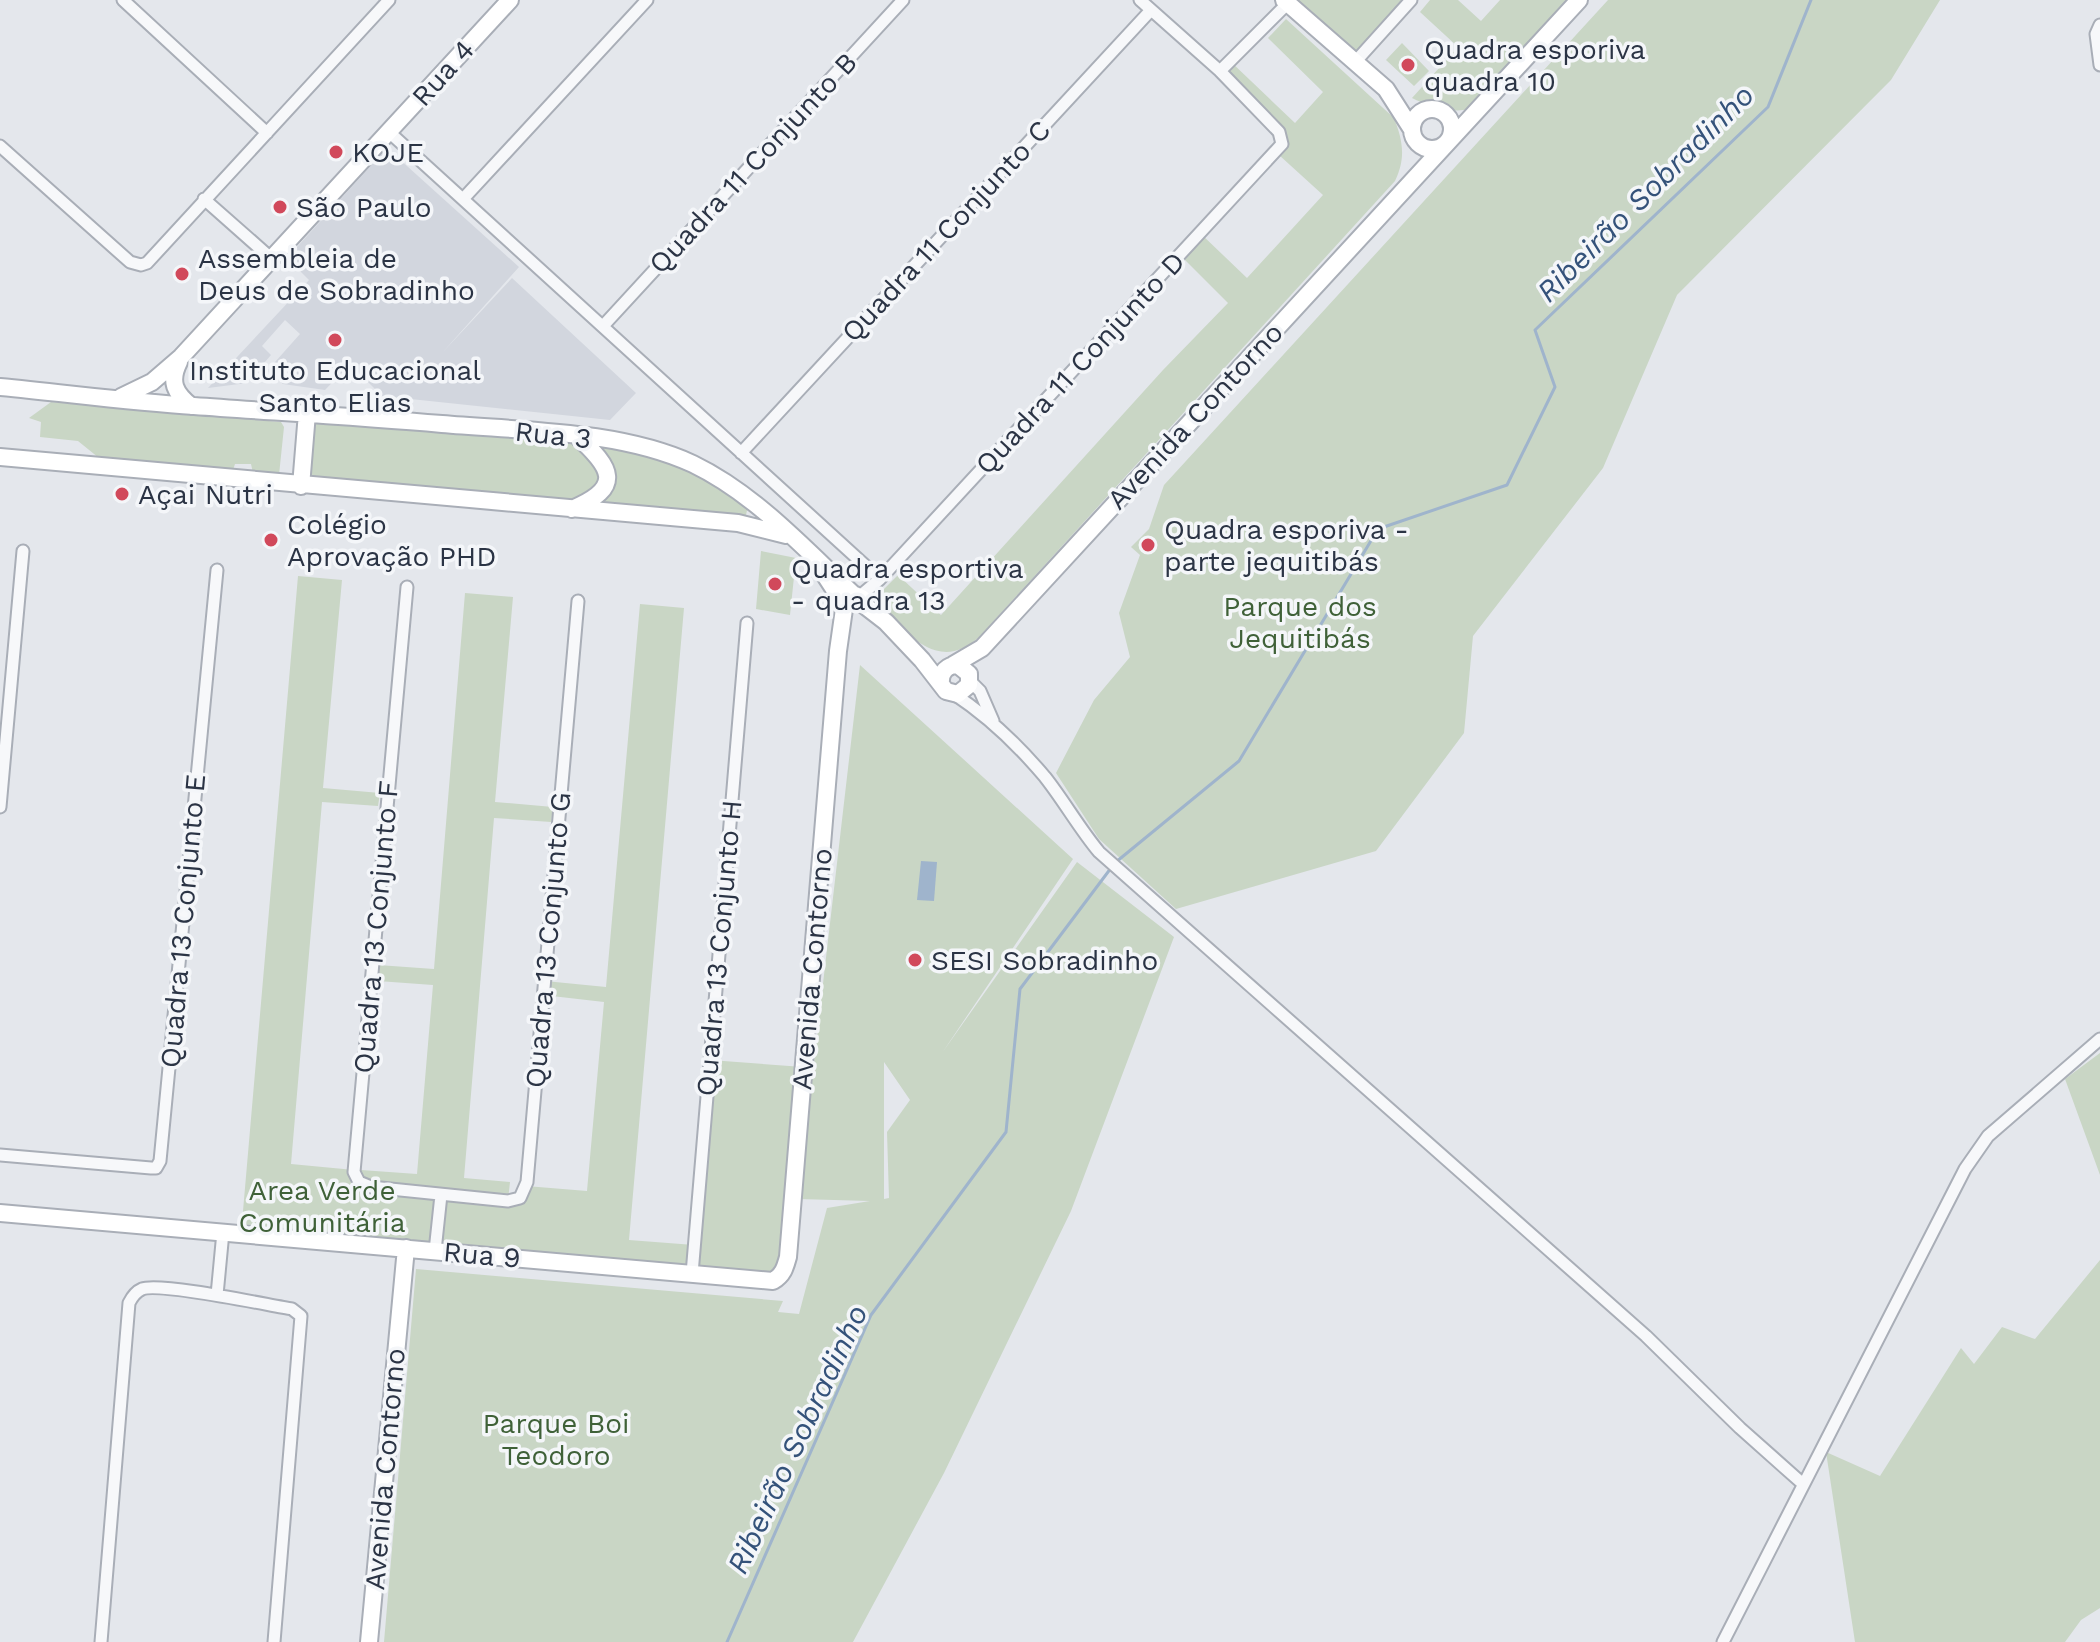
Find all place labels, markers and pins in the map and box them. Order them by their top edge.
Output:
place label: Quadra esporiva quadra 10 [1424,33,1646,98]
marker: Quadra esporiva quadra 10 [1399,56,1417,74]
place label: KOJE [352,136,424,169]
marker: KOJE [327,143,345,161]
place label: São Paulo [296,191,431,224]
marker: São Paulo [271,198,289,216]
place label: Assembleia de Deus de Sobradinho [198,242,475,307]
marker: Assembleia de Deus de Sobradinho [173,265,191,283]
marker: Instituto Educacional Santo Elias [326,331,344,349]
place label: Instituto Educacional Santo Elias [189,354,481,419]
place label: Açai Nutri [138,478,273,511]
marker: Açai Nutri [113,485,131,503]
place label: Colégio Aprovação PHD [287,508,497,573]
place label: Quadra esporiva - parte jequitibás [1164,513,1409,578]
marker: Colégio Aprovação PHD [262,531,280,549]
marker: Quadra esporiva - parte jequitibás [1139,536,1157,554]
place label: Quadra esportiva - quadra 13 [791,552,1024,617]
marker: Quadra esportiva - quadra 13 [766,575,784,593]
place label: SESI Sobradinho [931,944,1158,977]
marker: SESI Sobradinho [906,951,924,969]

